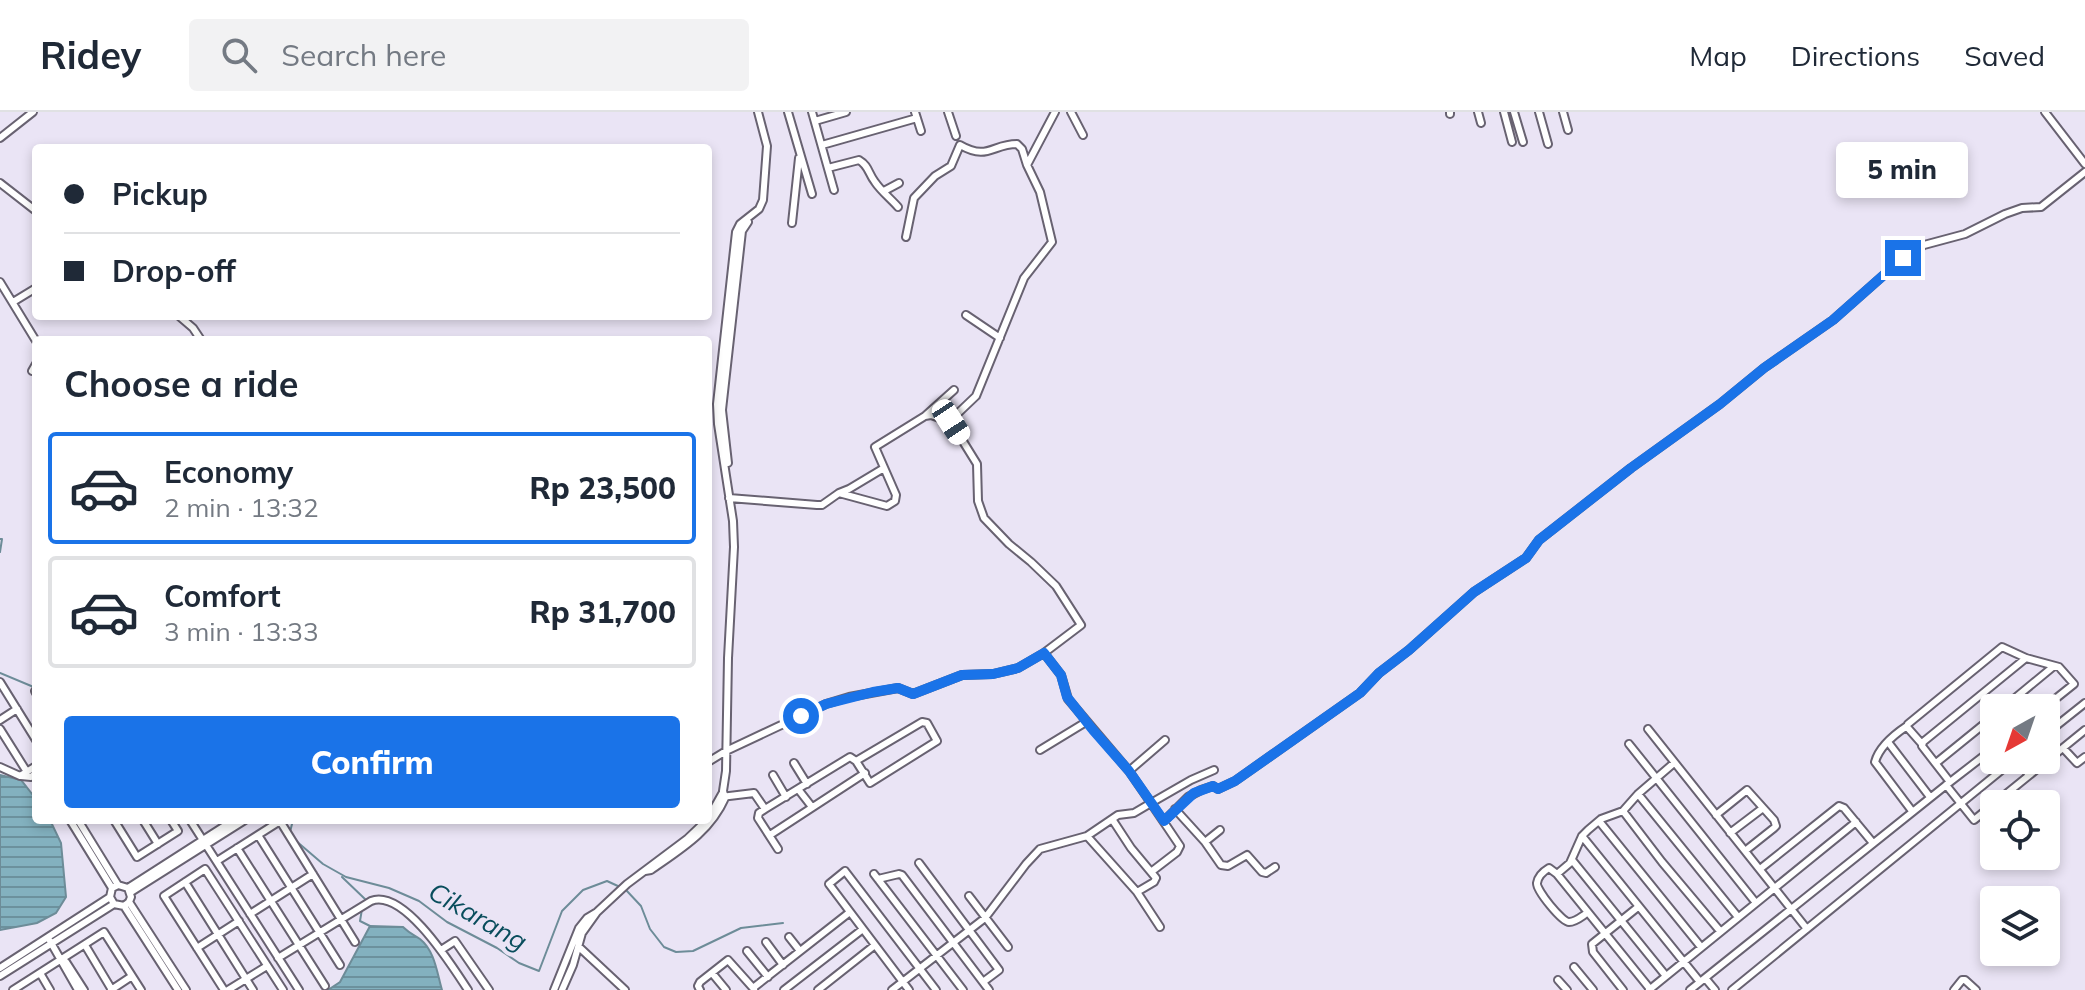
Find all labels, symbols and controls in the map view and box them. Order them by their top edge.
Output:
search box [189,19,749,91]
text: Ridey [40,31,141,79]
icon: search [217,33,261,77]
text: Search here [281,36,446,74]
text: Map [1689,38,1747,73]
text: Directions [1791,38,1920,73]
text: Saved [1964,38,2045,73]
callout: 5 min [1837,142,1969,198]
text: 5 min [1867,153,1937,186]
text: Pickup [112,175,208,213]
route end [1885,240,1921,276]
text: Drop-off [112,252,236,290]
text: Choose a ride [64,361,298,406]
car [928,395,974,449]
icon: car [68,452,140,524]
text: Economy [164,453,293,491]
text: Rp 23,500 [530,469,676,507]
text: 2 min · 13:32 [164,491,319,524]
icon: car [68,576,140,648]
text: Comfort [164,577,281,615]
text: Rp 31,700 [530,593,676,631]
text: 3 min · 13:33 [164,615,319,648]
north arrow [1980,694,2060,774]
map controls [1980,694,2060,966]
route start [783,698,819,734]
button: Confirm [64,716,680,808]
button: locate [1980,790,2060,870]
water label: Cikarang [423,875,533,957]
button: layers [1980,886,2060,966]

